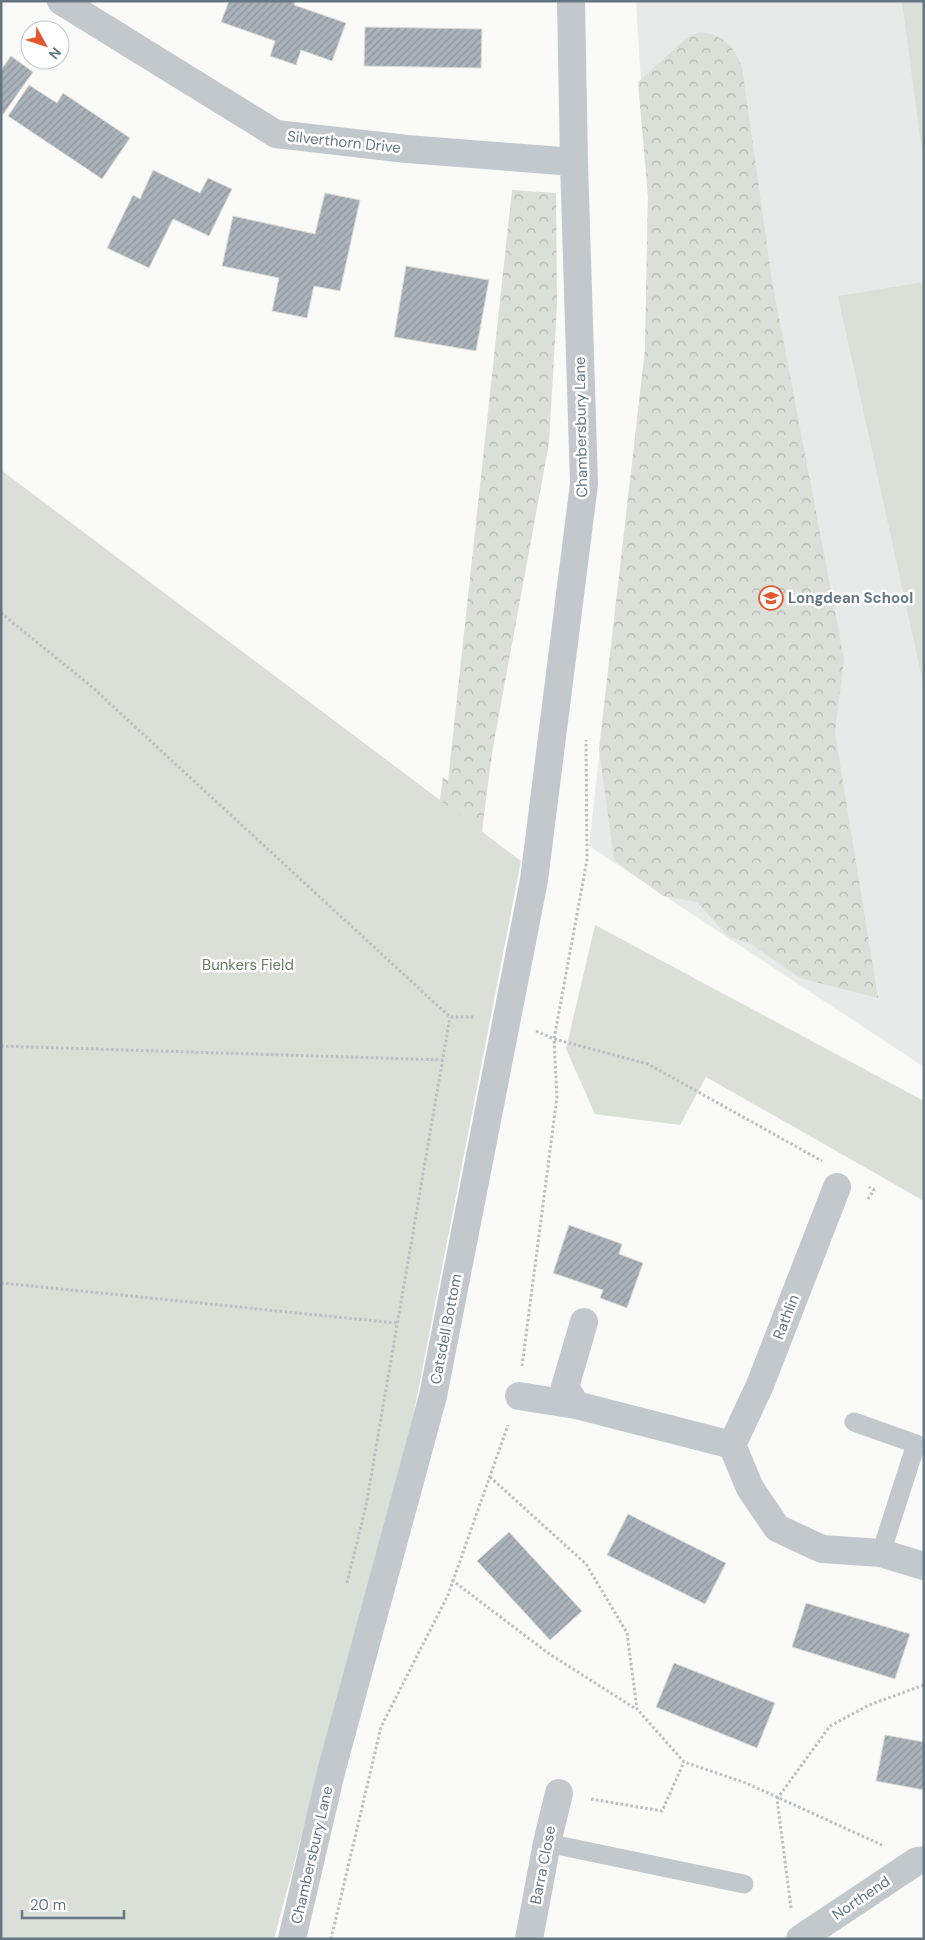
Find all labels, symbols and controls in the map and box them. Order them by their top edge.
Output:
north arrow [20,20,70,70]
text: N [45,44,65,63]
street label: Silverthorn Drive [286,126,402,158]
street label: Chambersbury Lane [570,356,592,498]
school or university icon: Longdean School [758,585,784,611]
place label: Longdean School [788,588,913,608]
park label: Bunkers Field [202,955,294,975]
street label: Catsdell Bottom [425,1272,467,1386]
street label: Rathlin [768,1292,804,1342]
street label: Chambersbury Lane [286,1784,338,1926]
street label: Barra Close [526,1824,560,1906]
street label: Northend [828,1871,894,1925]
scale bar [22,1888,125,1920]
text: 20 m [30,1895,66,1915]

